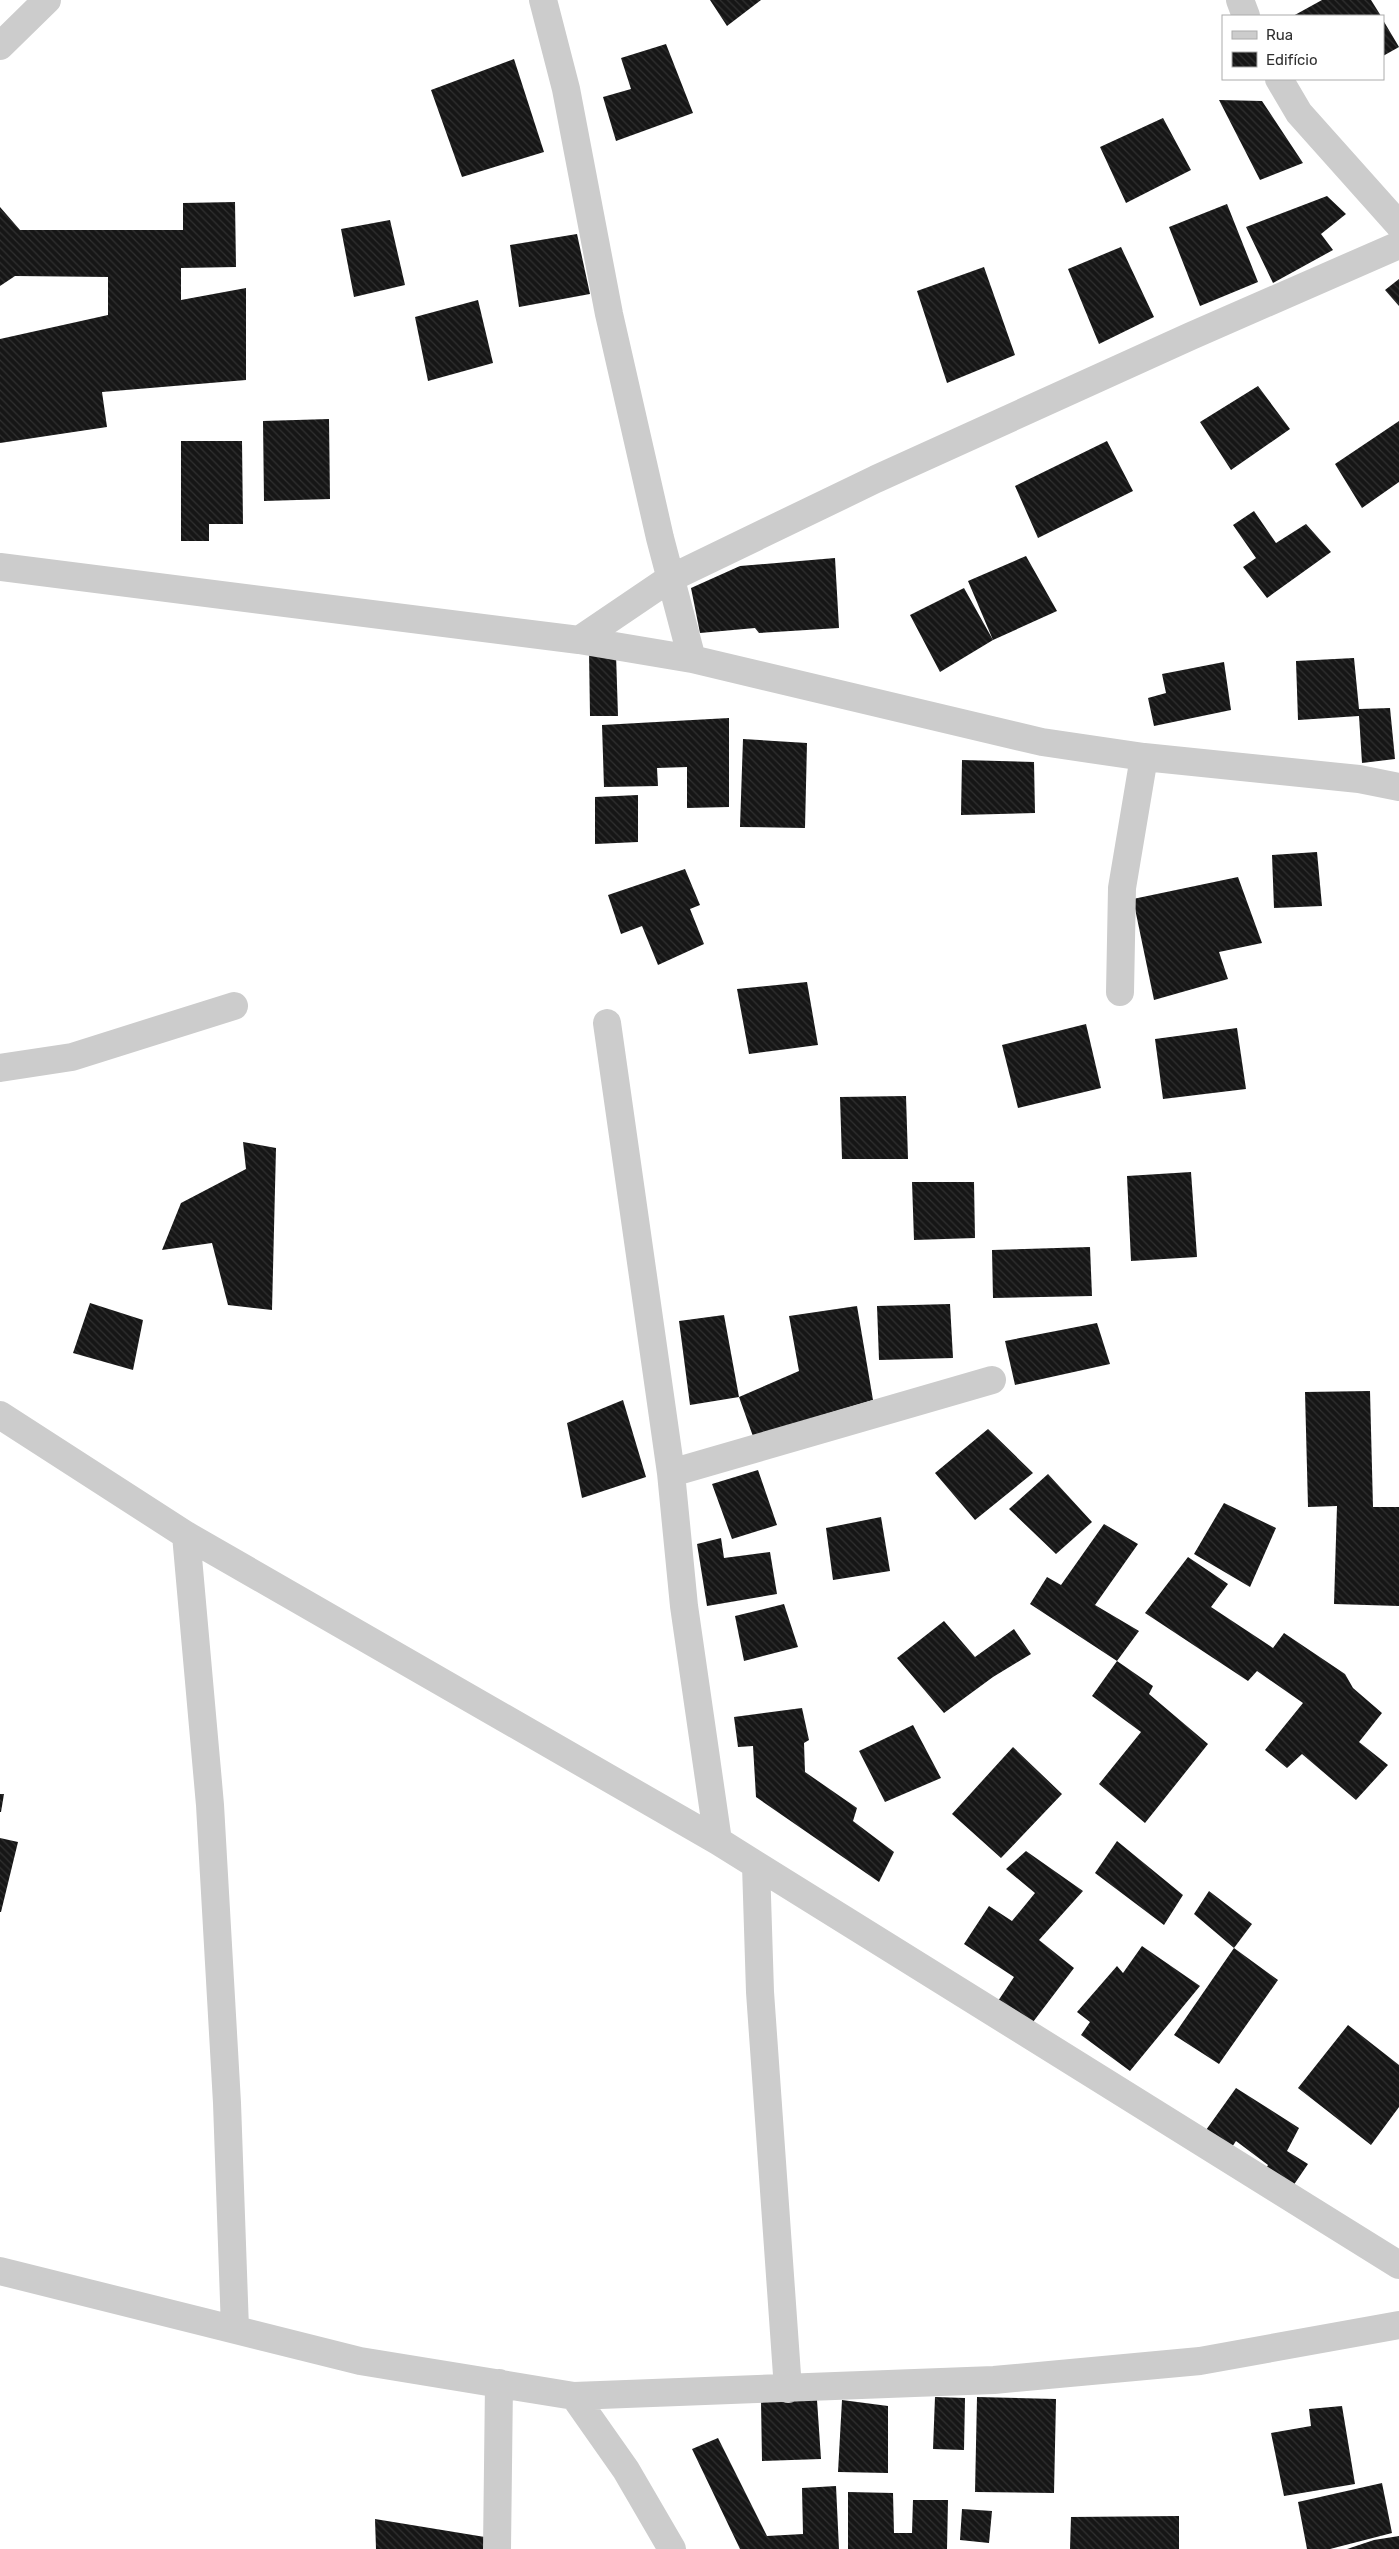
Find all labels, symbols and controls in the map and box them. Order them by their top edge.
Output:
legend [1222,15,1384,80]
text: Rua [1266,26,1293,44]
text: Edifício [1266,51,1318,69]

